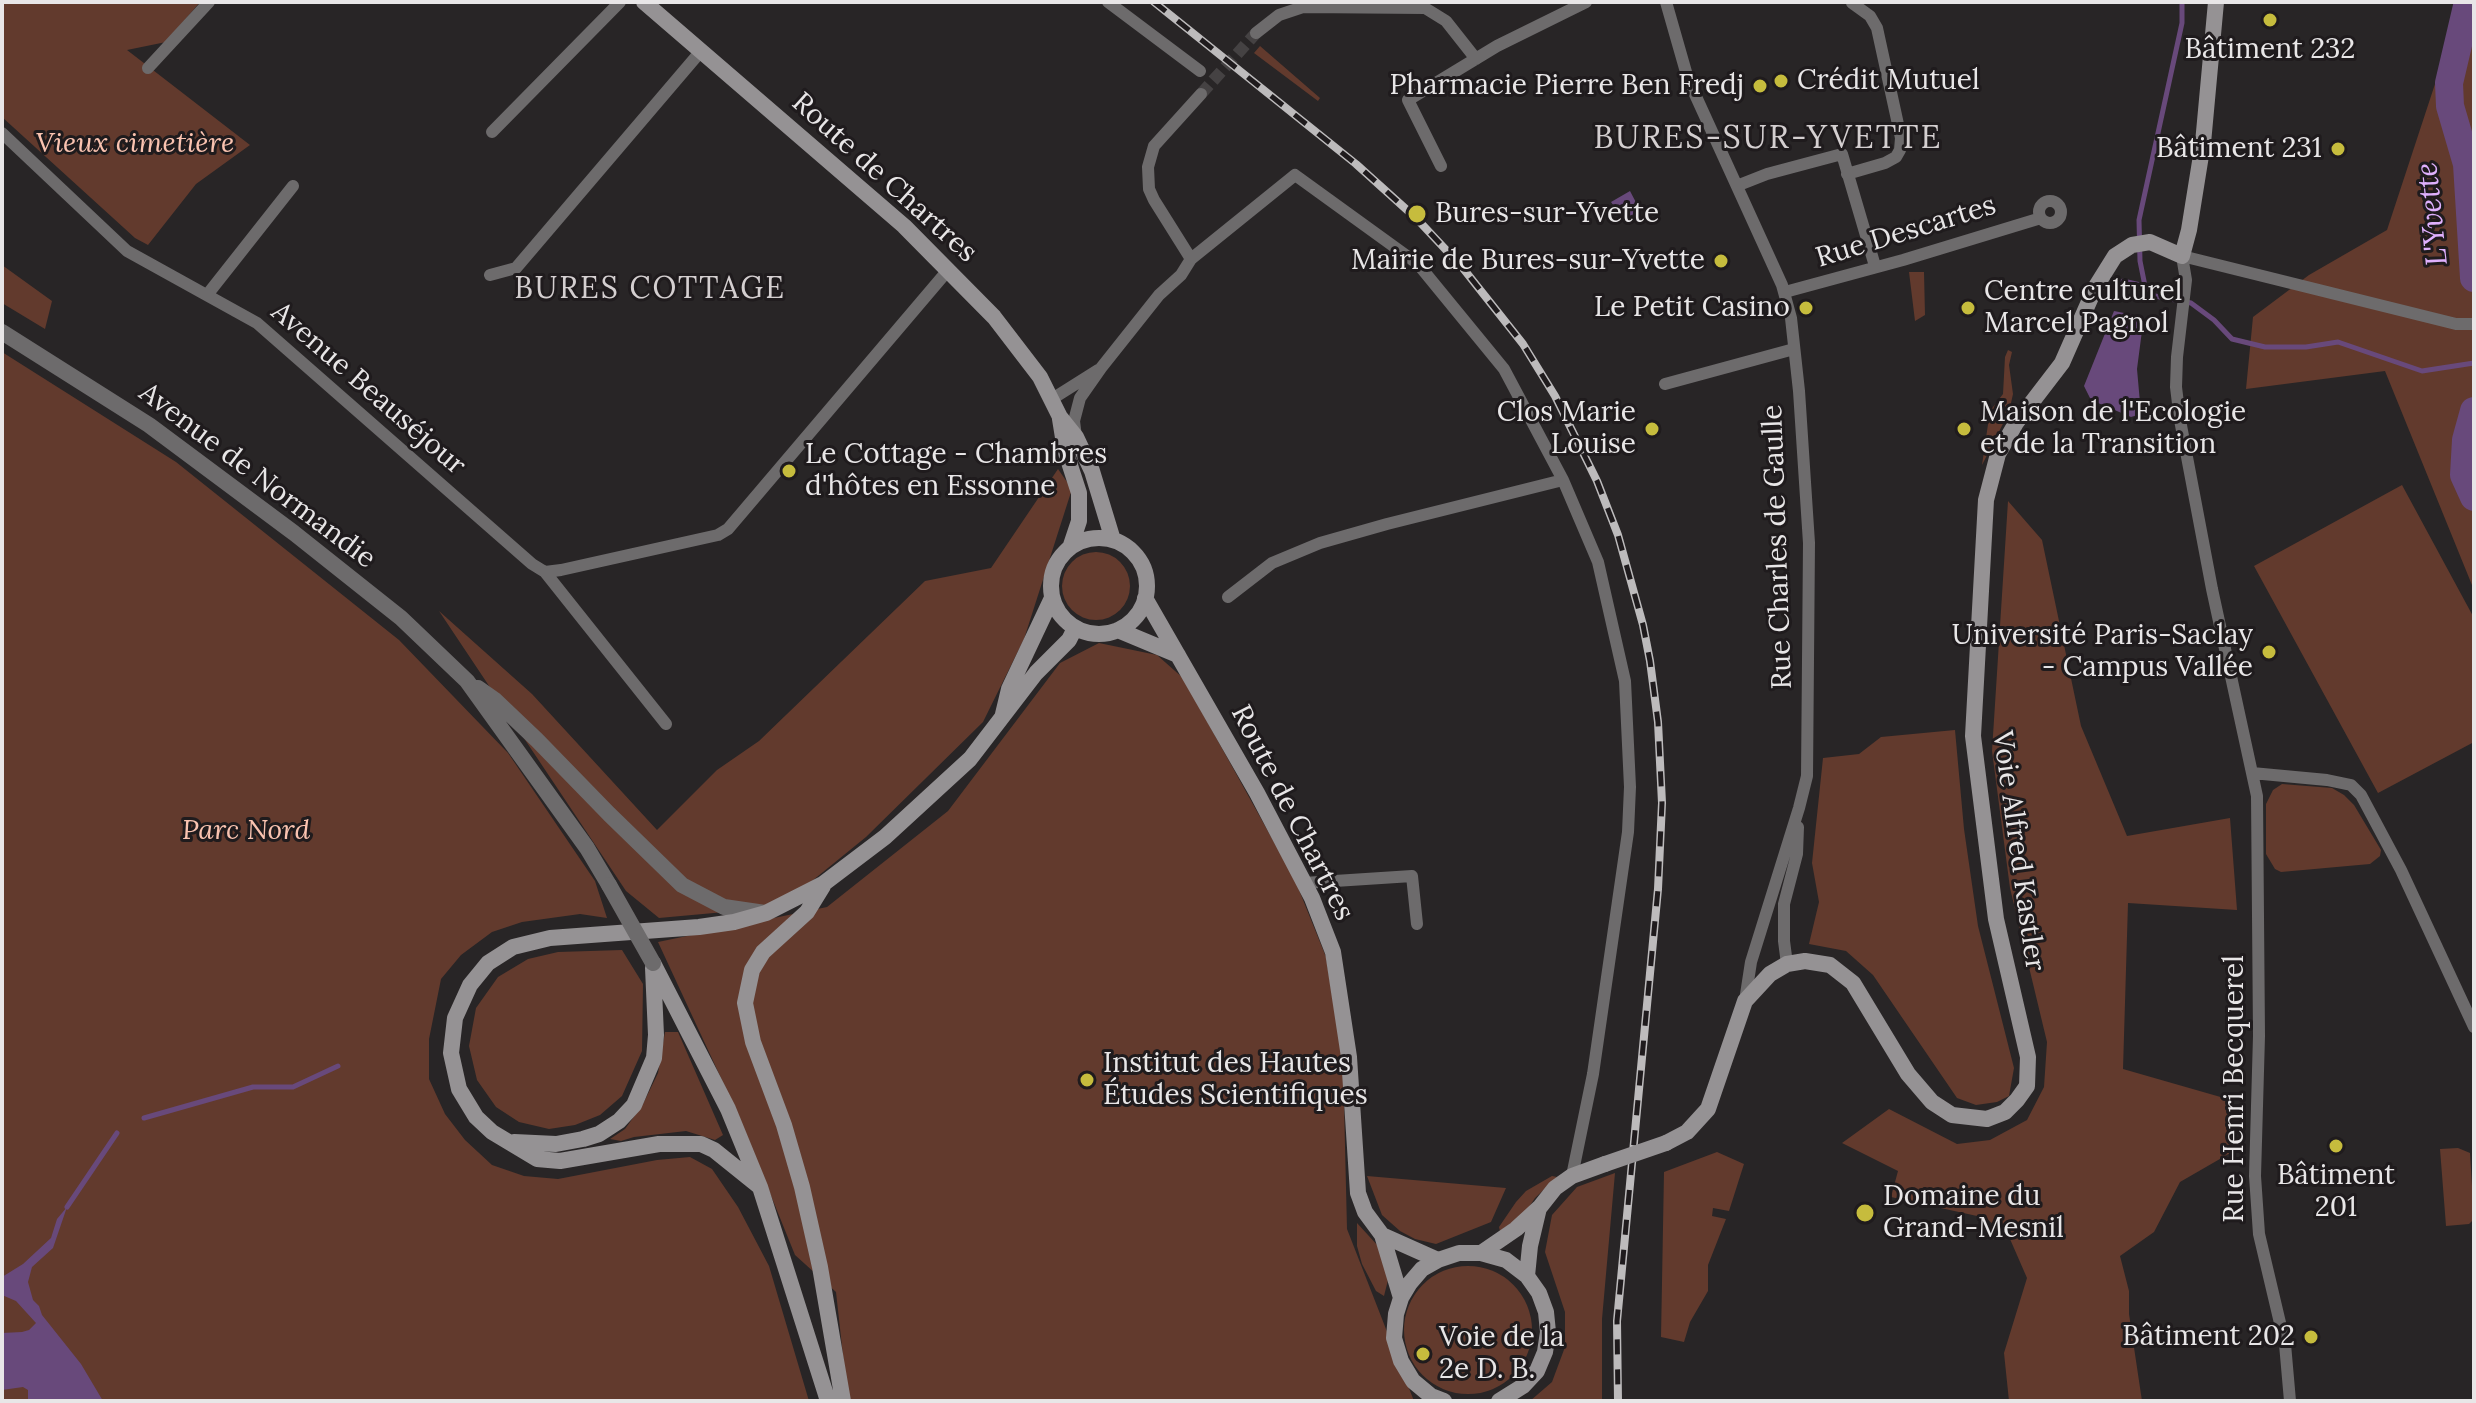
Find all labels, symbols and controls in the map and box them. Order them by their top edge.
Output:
marker: Bâtiment 232 [2261,11,2279,29]
place label: Bâtiment 232 [2185,33,2355,67]
place label: Crédit Mutuel [1797,64,1980,98]
place label: Pharmacie Pierre Ben Fredj [1389,69,1744,103]
marker: Crédit Mutuel [1772,72,1790,90]
marker: Pharmacie Pierre Ben Fredj [1751,77,1769,95]
street label: Route de Chartres [785,86,983,270]
district label: BURES-SUR-YVETTE [1594,120,1942,158]
park label: Vieux cimetière [36,127,234,161]
place label: Bâtiment 231 [2156,132,2322,166]
marker: Bâtiment 231 [2329,140,2347,158]
water label: L'Yvette [2410,160,2456,268]
street label: Rue Descartes [1812,189,2000,275]
place label: Bures-sur-Yvette [1435,197,1659,231]
marker: Bures-sur-Yvette [1406,203,1428,225]
place label: Mairie de Bures-sur-Yvette [1351,244,1705,278]
marker: Mairie de Bures-sur-Yvette [1712,252,1730,270]
district label: BURES COTTAGE [514,271,786,307]
place label: Centre culturel Marcel Pagnol [1984,275,2182,341]
place label: Le Petit Casino [1594,291,1790,325]
street label: Avenue Beauséjour [264,295,472,483]
marker: Le Petit Casino [1797,299,1815,317]
marker: Centre culturel Marcel Pagnol [1959,299,1977,317]
street label: Avenue de Normandie [132,376,382,576]
place label: Clos Marie Louise [1497,396,1636,462]
place label: Maison de l'Ecologie et de la Transition [1980,396,2246,462]
street label: Rue Charles de Gaulle [1756,404,1800,690]
marker: Clos Marie Louise [1643,420,1661,438]
marker: Maison de l'Ecologie et de la Transition [1955,420,1973,438]
place label: Le Cottage - Chambres d'hôtes en Essonne [805,438,1107,504]
marker: Le Cottage - Chambres d'hôtes en Essonne [780,462,798,480]
place label: Université Paris-Saclay - Campus Vallée [1952,619,2253,685]
marker: Université Paris-Saclay - Campus Vallée [2260,643,2278,661]
street label: Route de Chartres [1223,700,1361,926]
street label: Voie Alfred Kastler [1985,729,2051,973]
park label: Parc Nord [182,814,310,848]
street label: Rue Henri Becquerel [2218,955,2252,1223]
place label: Institut des Hautes Études Scientifiques [1103,1047,1368,1113]
marker: Institut des Hautes Études Scientifiques [1078,1071,1096,1089]
marker: Bâtiment 201 [2327,1137,2345,1155]
place label: Bâtiment 201 [2277,1159,2395,1225]
place label: Domaine du Grand-Mesnil [1883,1180,2064,1246]
marker: Domaine du Grand-Mesnil [1854,1202,1876,1224]
place label: Bâtiment 202 [2122,1320,2295,1354]
place label: Voie de la 2e D. B. [1439,1321,1564,1387]
marker: Bâtiment 202 [2302,1328,2320,1346]
marker: Voie de la 2e D. B. [1414,1345,1432,1363]

